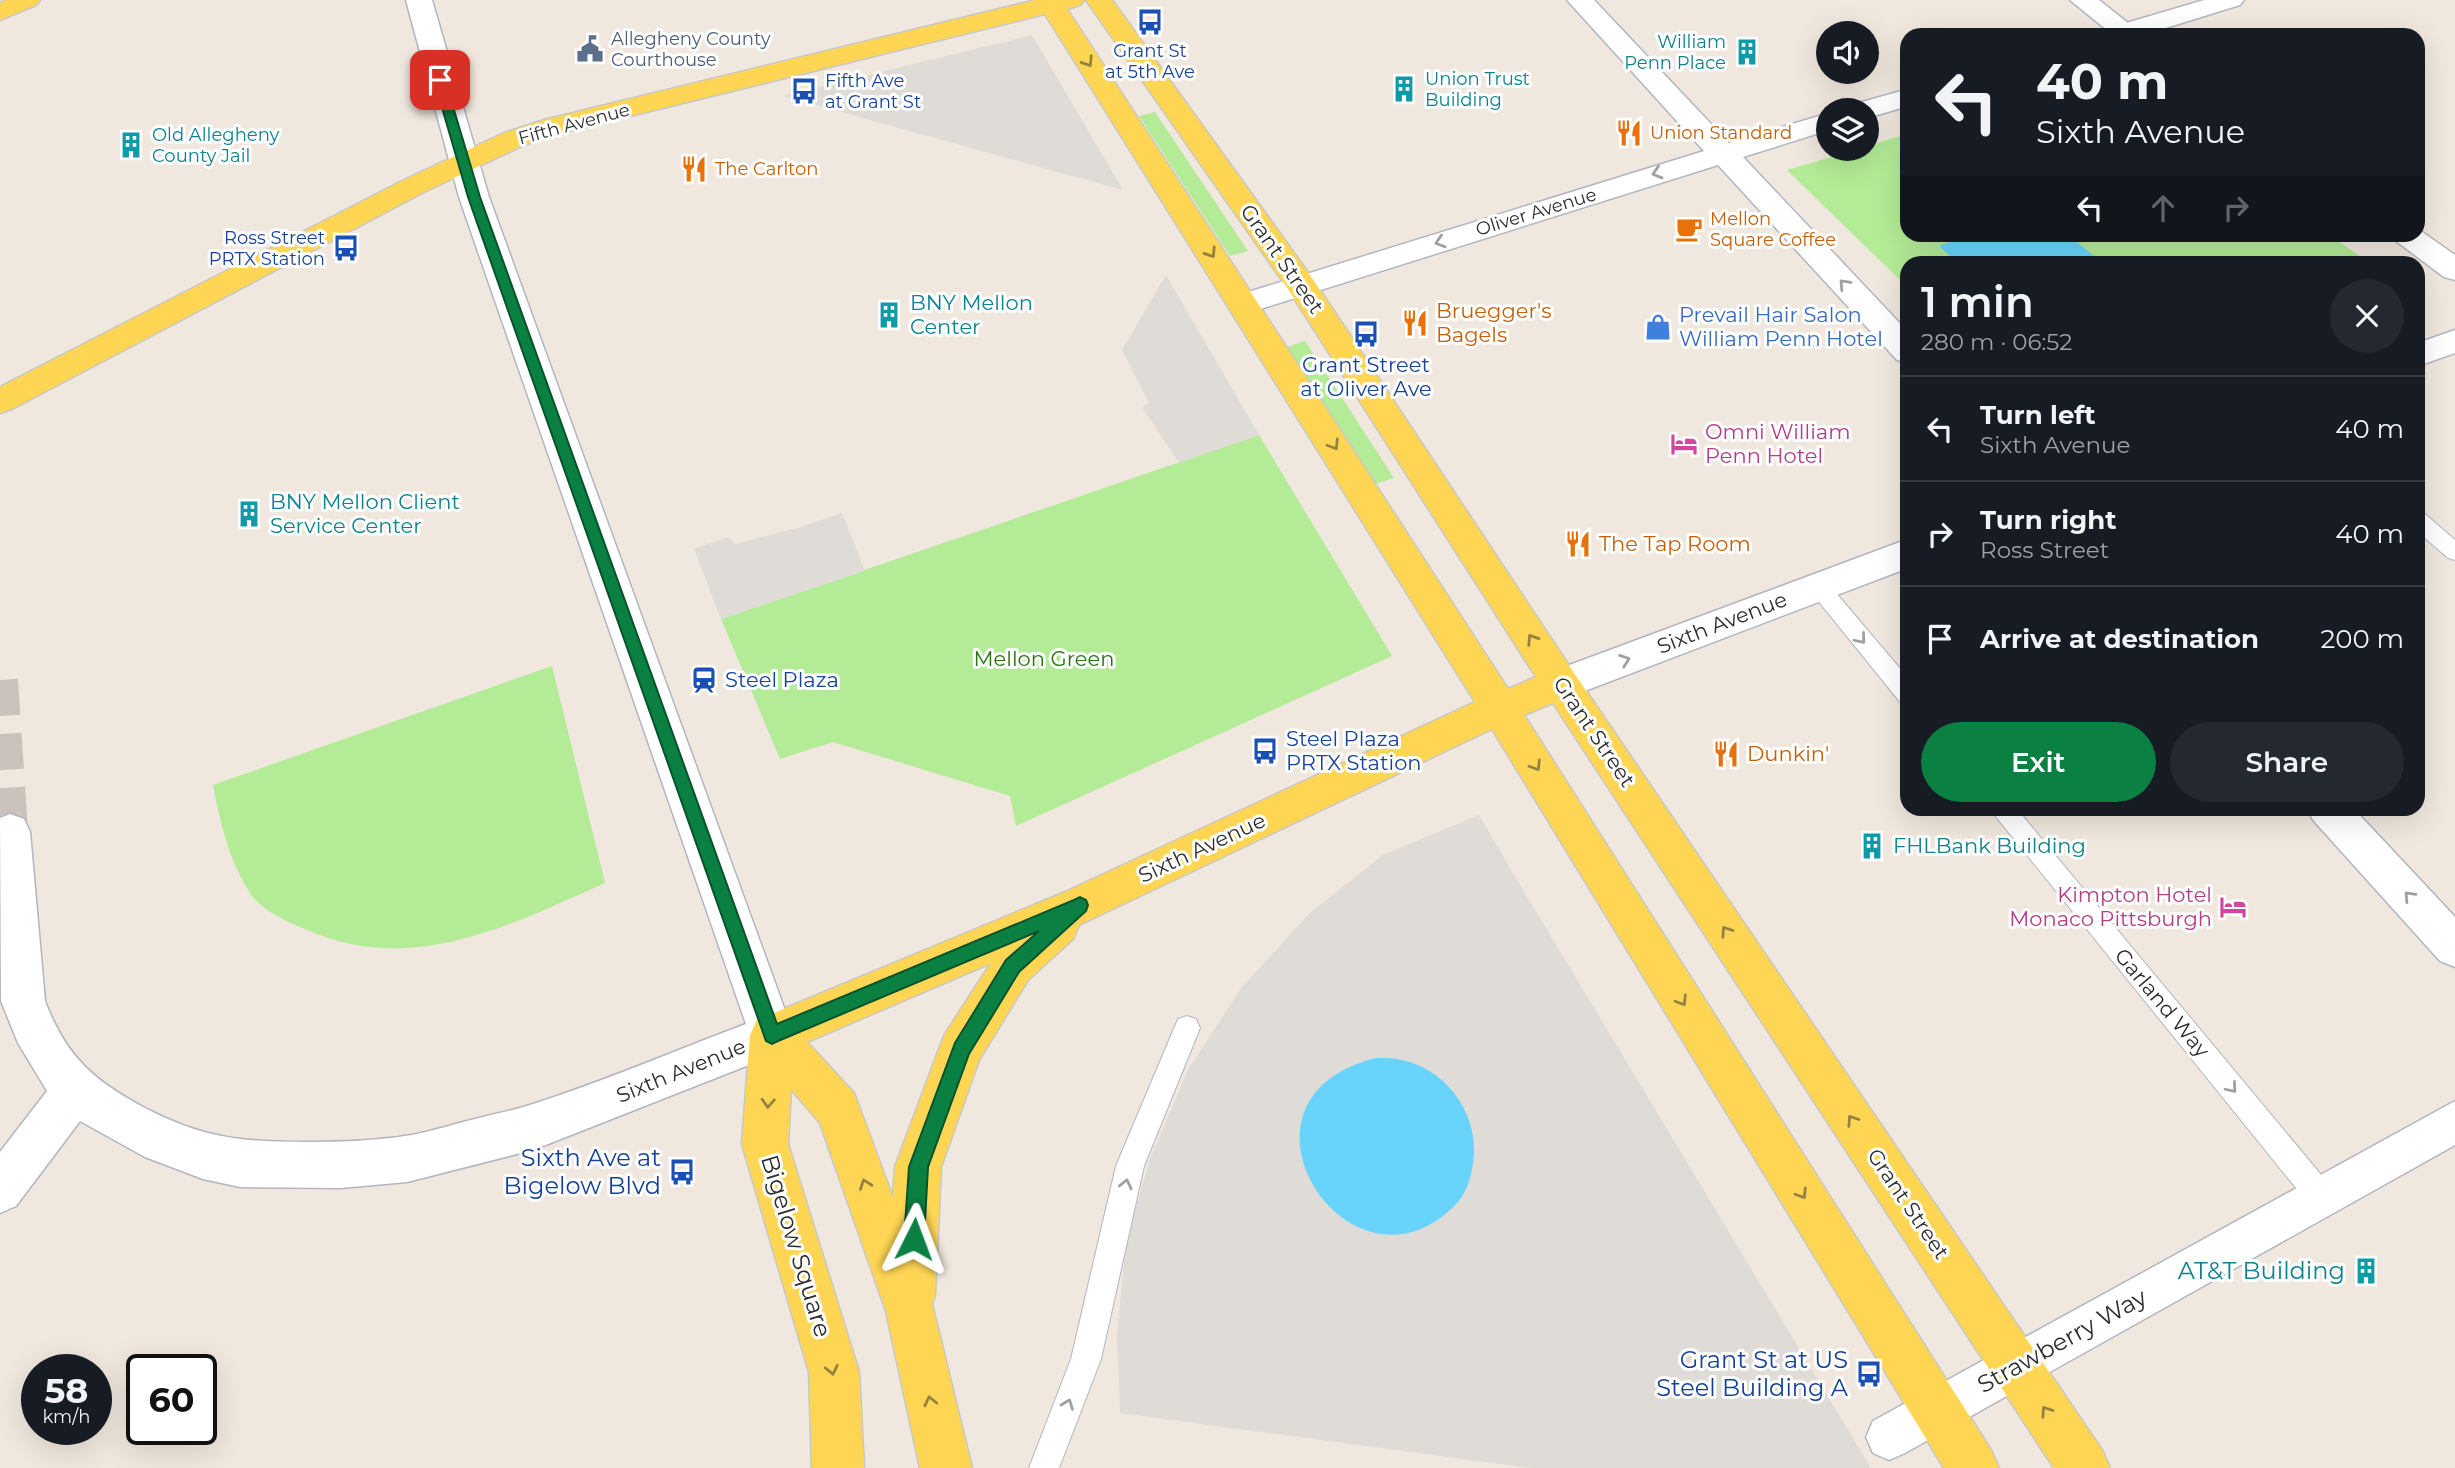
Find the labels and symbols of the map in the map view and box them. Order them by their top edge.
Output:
bus stop icon: Grant St at 5th Ave [1135,7,1165,37]
place label: Allegheny County Courthouse [611,28,771,71]
place label: William Penn Place [1624,31,1726,74]
public building icon: Allegheny County Courthouse [575,34,605,64]
building icon: William Penn Place [1732,37,1762,67]
place label: Grant St at 5th Ave [1105,40,1195,83]
pin [410,50,470,110]
one-way arrow [1080,54,1093,67]
place label: Union Trust Building [1425,68,1530,111]
place label: Fifth Ave at Grant St [825,70,921,113]
building icon: Union Trust Building [1389,74,1419,104]
bus stop icon: Fifth Ave at Grant St [789,76,819,106]
street label: Fifth Avenue [516,99,632,149]
restaurant icon: Union Standard [1614,118,1644,148]
place label: Union Standard [1650,122,1792,144]
place label: Old Allegheny County Jail [152,124,280,167]
building icon: Old Allegheny County Jail [116,130,146,160]
restaurant icon: The Carlton [679,154,709,184]
place label: The Carlton [715,158,819,180]
one-way arrow [1652,165,1664,180]
street label: Oliver Avenue [1473,183,1599,241]
street label: Grant Street [1235,199,1329,318]
place label: Mellon Square Coffee [1710,208,1836,251]
cafe icon: Mellon Square Coffee [1674,214,1704,244]
place label: Ross Street PRTX Station [209,227,325,270]
bus stop icon: Ross Street PRTX Station [331,233,361,263]
one-way arrow [1435,233,1447,248]
one-way arrow [1203,246,1216,259]
one-way arrow [1840,279,1852,292]
place label: BNY Mellon Center [910,290,1033,339]
place label: Bruegger's Bagels [1436,298,1551,347]
building icon: BNY Mellon Center [874,300,904,330]
place label: Prevail Hair Salon William Penn Hotel [1679,302,1883,351]
restaurant icon: Bruegger's Bagels [1400,308,1430,338]
shop icon: Prevail Hair Salon William Penn Hotel [1643,312,1673,342]
bus stop icon: Grant Street at Oliver Ave [1351,319,1381,349]
place label: Grant Street at Oliver Ave [1300,352,1432,401]
place label: Omni William Penn Hotel [1705,419,1850,468]
hotel icon: Omni William Penn Hotel [1669,429,1699,459]
one-way arrow [1325,437,1338,450]
place label: BNY Mellon Client Service Center [270,489,460,538]
building icon: BNY Mellon Client Service Center [234,499,264,529]
restaurant icon: The Tap Room [1563,529,1593,559]
place label: The Tap Room [1599,531,1751,556]
street label: Sixth Avenue [1653,586,1790,659]
one-way arrow [1853,632,1866,644]
one-way arrow [1528,634,1540,647]
park label: Mellon Green [974,646,1114,671]
one-way arrow [1618,654,1630,668]
station icon: Steel Plaza [689,665,719,695]
place label: Steel Plaza [725,667,839,692]
street label: Grant Street [1548,672,1641,792]
place label: Steel Plaza PRTX Station [1286,726,1422,775]
bus stop icon: Steel Plaza PRTX Station [1250,736,1280,766]
restaurant icon: Dunkin' [1711,739,1741,769]
place label: Dunkin' [1747,741,1829,766]
one-way arrow [1527,758,1540,771]
street label: Sixth Avenue [1134,807,1269,888]
building icon: FHLBank Building [1857,831,1887,861]
place label: FHLBank Building [1893,833,2086,858]
place label: Kimpton Hotel Monaco Pittsburgh [2009,882,2212,931]
one-way arrow [2404,891,2417,904]
hotel icon: Kimpton Hotel Monaco Pittsburgh [2218,892,2248,922]
one-way arrow [1721,925,1734,938]
street label: Garland Way [2110,943,2216,1063]
one-way arrow [1673,993,1686,1006]
street label: Sixth Avenue [612,1033,749,1108]
one-way arrow [2223,1080,2236,1092]
one-way arrow [760,1098,775,1109]
one-way arrow [1848,1115,1860,1128]
place label: Sixth Ave at Bigelow Blvd [504,1143,661,1200]
street label: Grant Street [1862,1144,1955,1264]
street label: Bigelow Square [755,1151,838,1341]
bus stop icon: Sixth Ave at Bigelow Blvd [667,1157,697,1187]
one-way arrow [859,1178,873,1191]
one-way arrow [1117,1179,1132,1191]
one-way arrow [1794,1186,1807,1199]
position arrow [877,1202,951,1276]
place label: AT&T Building [2178,1256,2345,1285]
building icon: AT&T Building [2351,1256,2381,1286]
street label: Strawberry Way [1972,1282,2152,1399]
place label: Grant St at US Steel Building A [1656,1345,1849,1402]
speed limit sign: 60 [126,1354,217,1445]
bus stop icon: Grant St at US Steel Building A [1854,1359,1884,1389]
one-way arrow [823,1364,838,1376]
one-way arrow [924,1396,939,1408]
one-way arrow [1060,1399,1074,1411]
one-way arrow [2042,1406,2054,1419]

